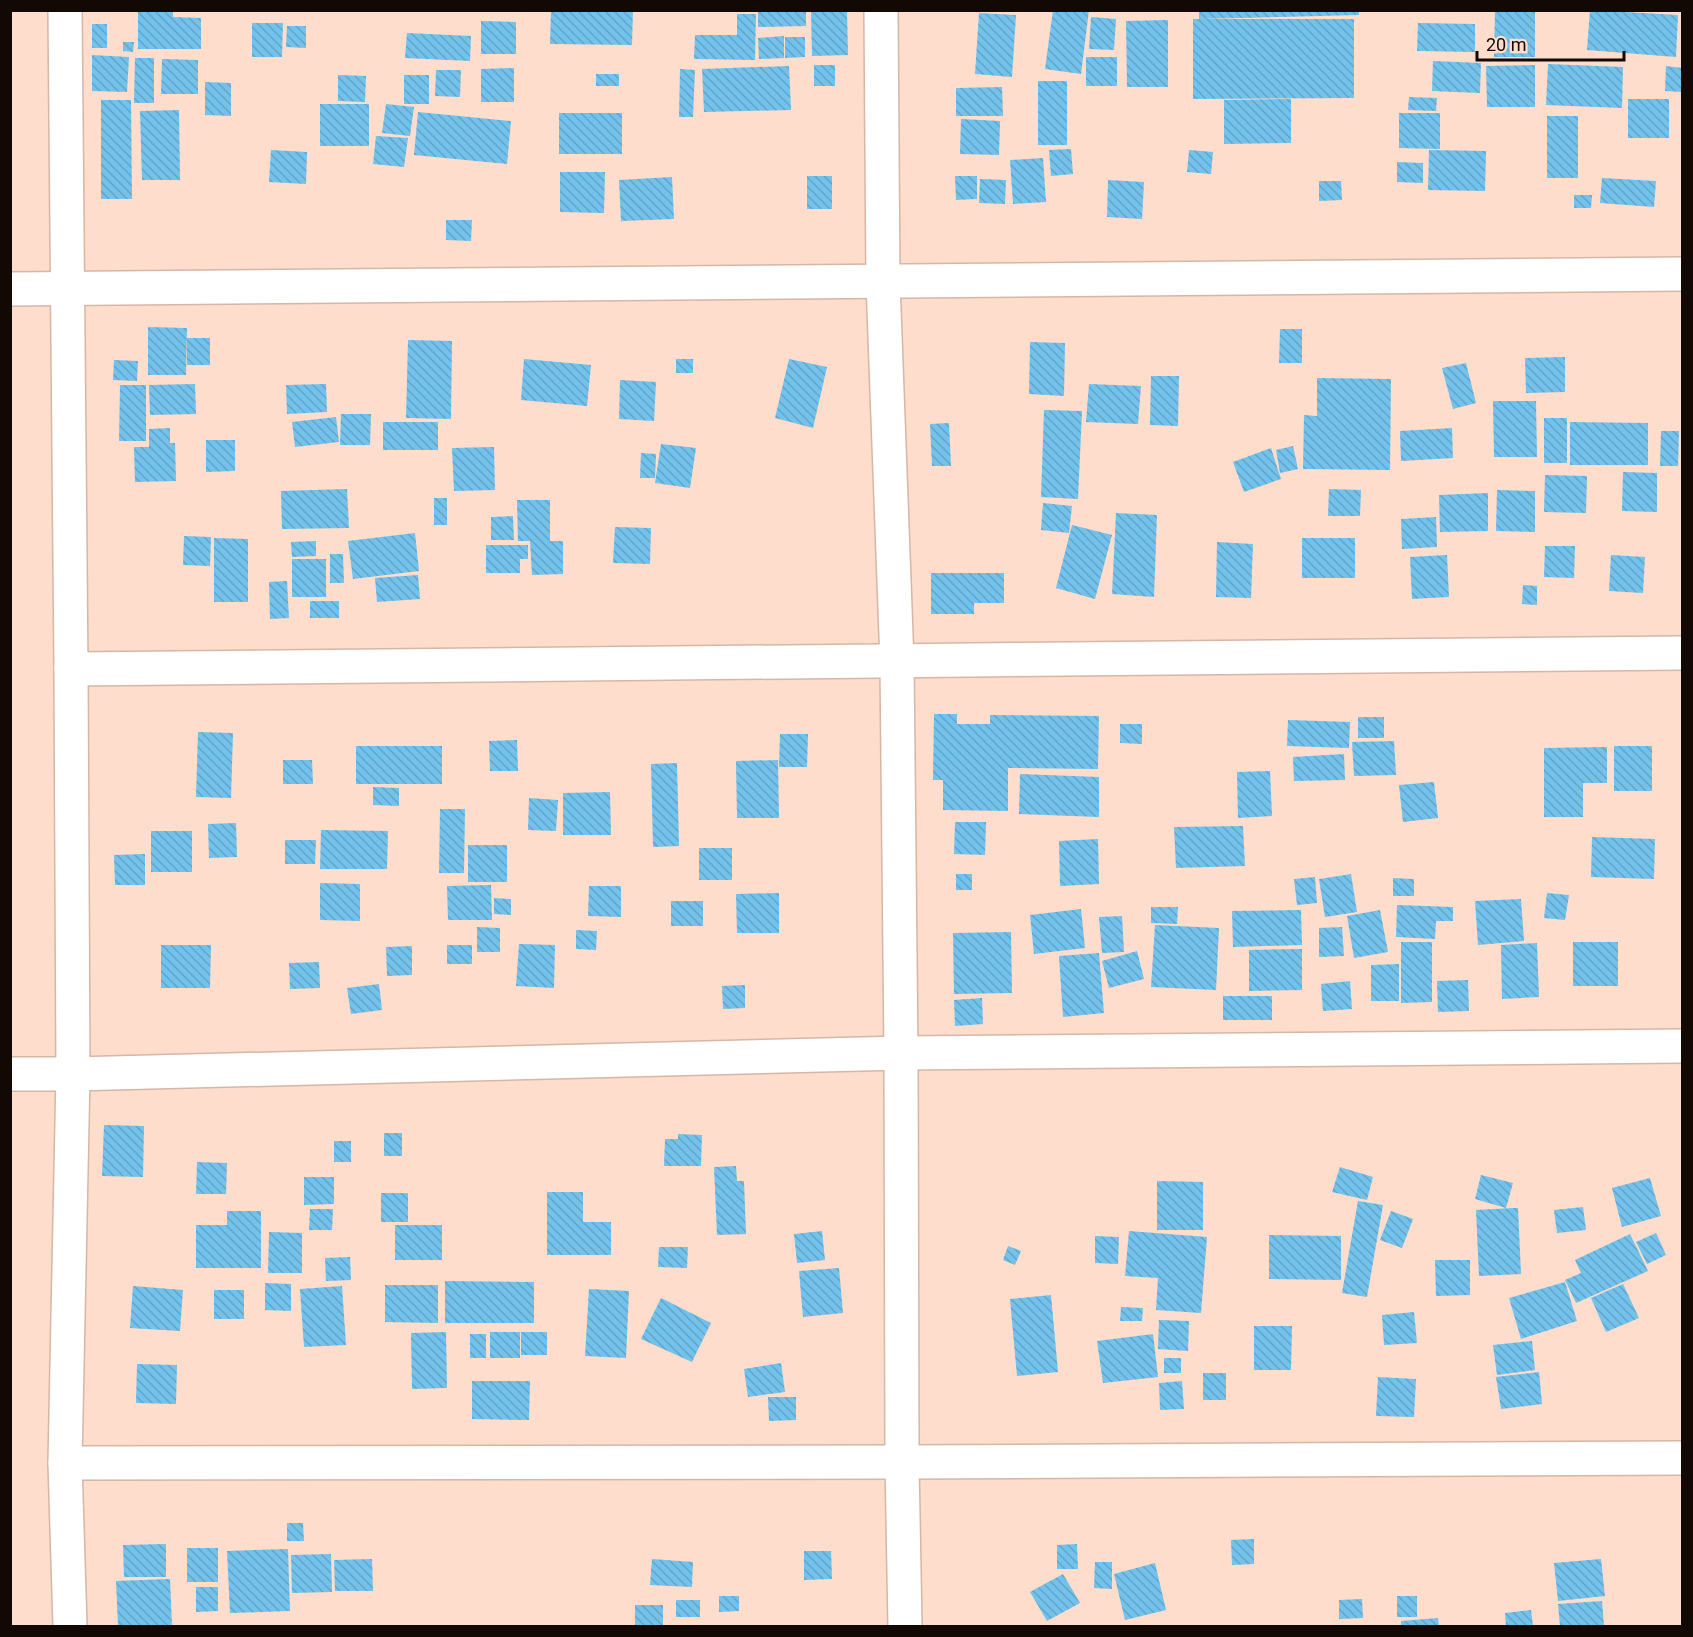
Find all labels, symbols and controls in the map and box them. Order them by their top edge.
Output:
scale bar [1477,24,1624,62]
text: 20 m [1486,34,1526,55]

